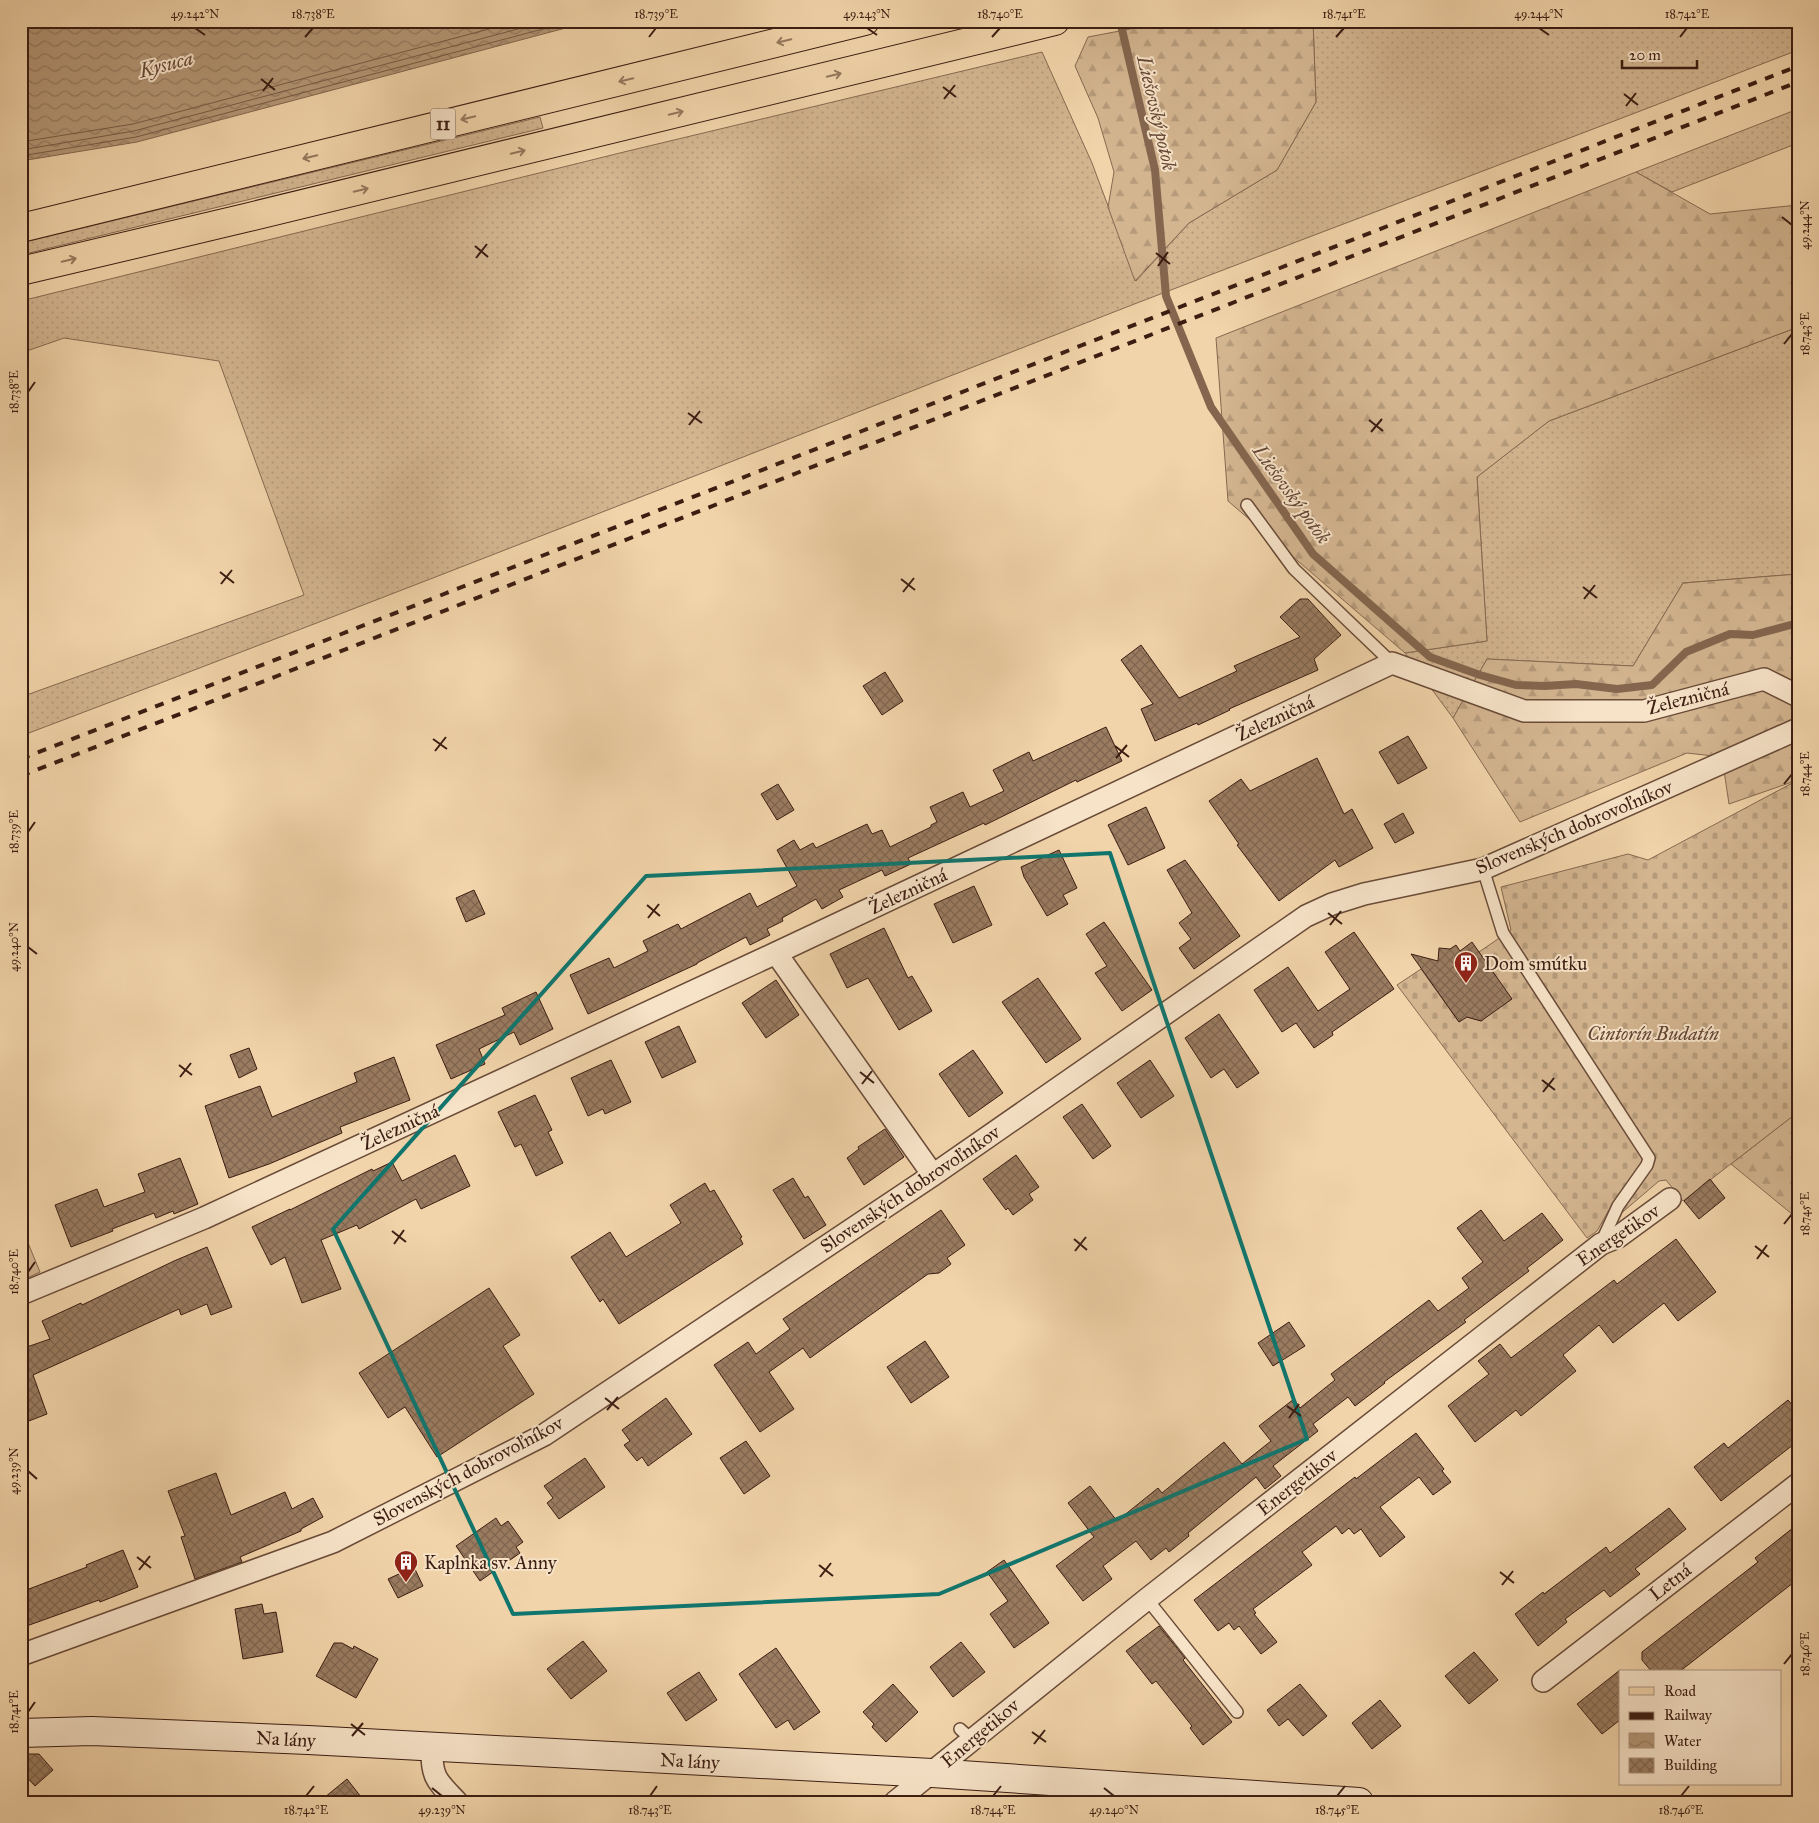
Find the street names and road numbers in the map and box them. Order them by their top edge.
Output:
road number: 11 [430,108,456,140]
street label: Železničná [1645,676,1732,719]
street label: Železničná [1232,689,1318,746]
street label: Slovenských dobrovoľníkov [1472,775,1677,879]
street label: Železničná [865,862,951,919]
street label: Železničná [357,1098,443,1155]
street label: Slovenských dobrovoľníkov [816,1120,1005,1258]
street label: Energetikov [1572,1198,1665,1272]
street label: Slovenských dobrovoľníkov [369,1411,568,1531]
street label: Energetikov [1252,1443,1343,1521]
street label: Letná [1644,1558,1696,1606]
street label: Energetikov [936,1693,1025,1773]
street label: Na lány [256,1726,318,1752]
street label: Na lány [660,1748,722,1774]

